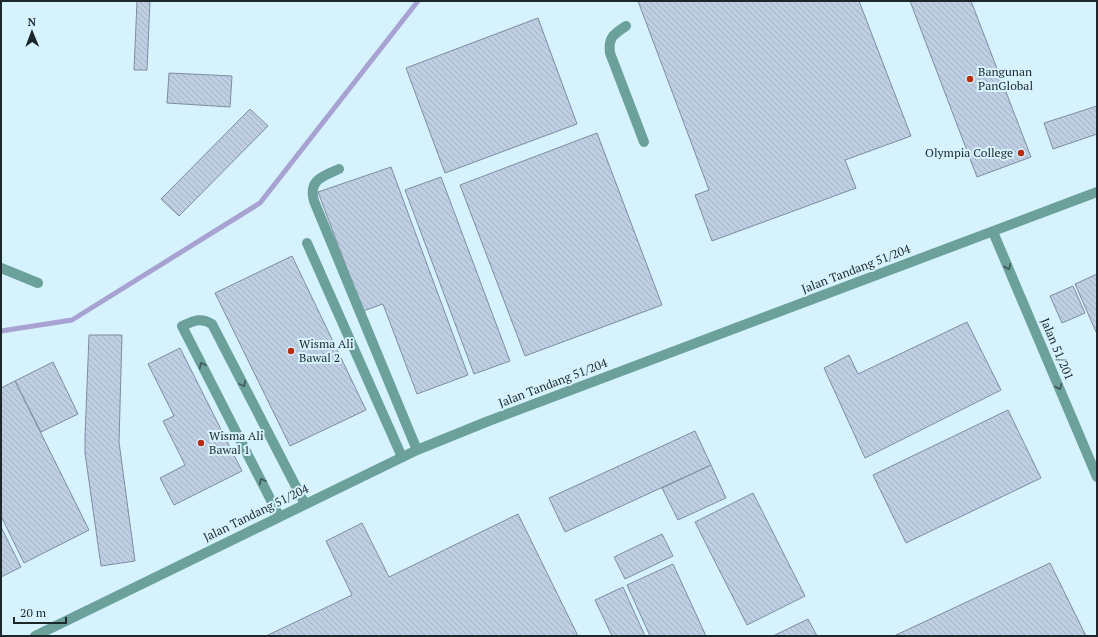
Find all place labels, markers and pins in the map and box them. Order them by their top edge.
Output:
place label: Bangunan PanGlobal [978,64,1033,93]
marker: Bangunan PanGlobal [965,74,975,84]
place label: Olympia College [925,145,1013,160]
marker: Olympia College [1016,148,1026,158]
place label: Wisma Ali Bawal 2 [299,336,354,365]
marker: Wisma Ali Bawal 2 [286,346,296,356]
place label: Wisma Ali Bawal 1 [209,428,264,457]
marker: Wisma Ali Bawal 1 [196,438,206,448]

